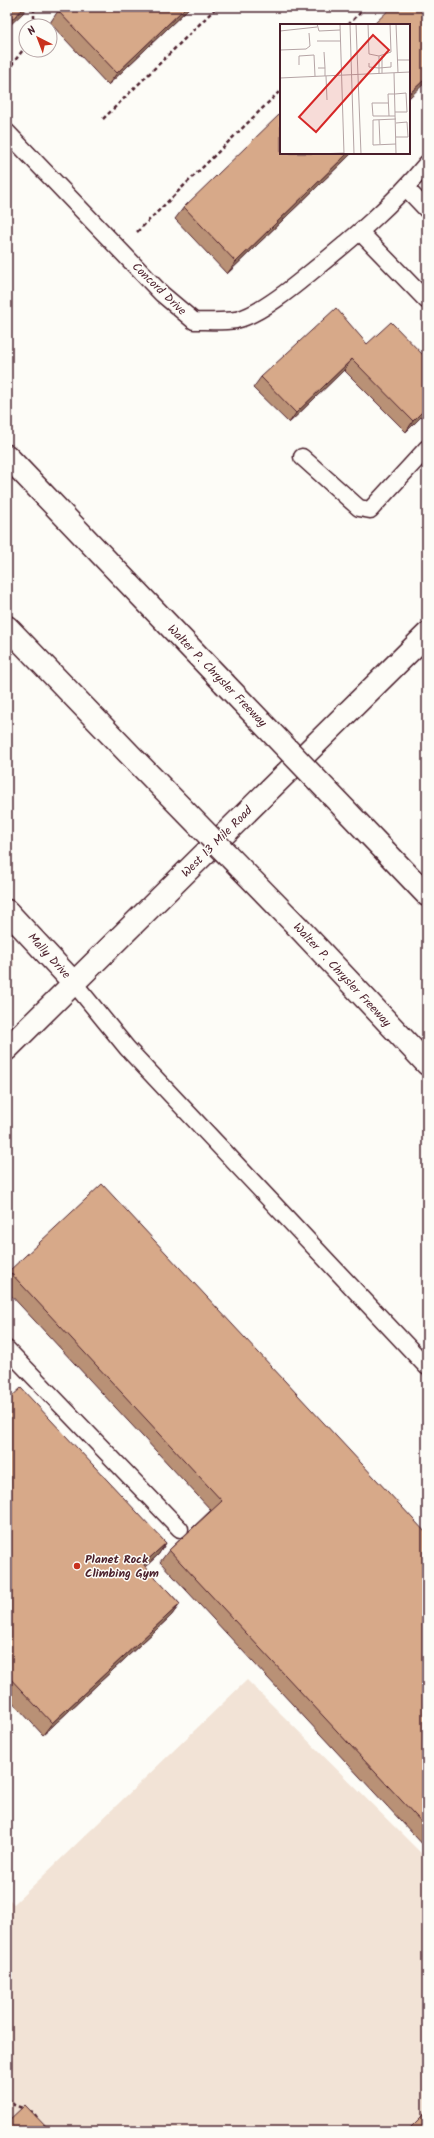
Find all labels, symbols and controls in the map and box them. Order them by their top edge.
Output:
north arrow [18,18,58,58]
text: N [23,22,41,40]
inset map [280,24,410,154]
street label: Concord Drive [127,258,191,320]
street label: Walter P. Chrysler Freeway [163,620,272,732]
street label: West 13 Mile Road [177,801,258,882]
street label: Walter P. Chrysler Freeway [288,918,396,1032]
street label: Mally Drive [23,929,75,984]
place label: Planet Rock Climbing Gym [85,1550,159,1583]
marker: Planet Rock Climbing Gym [72,1561,82,1571]

